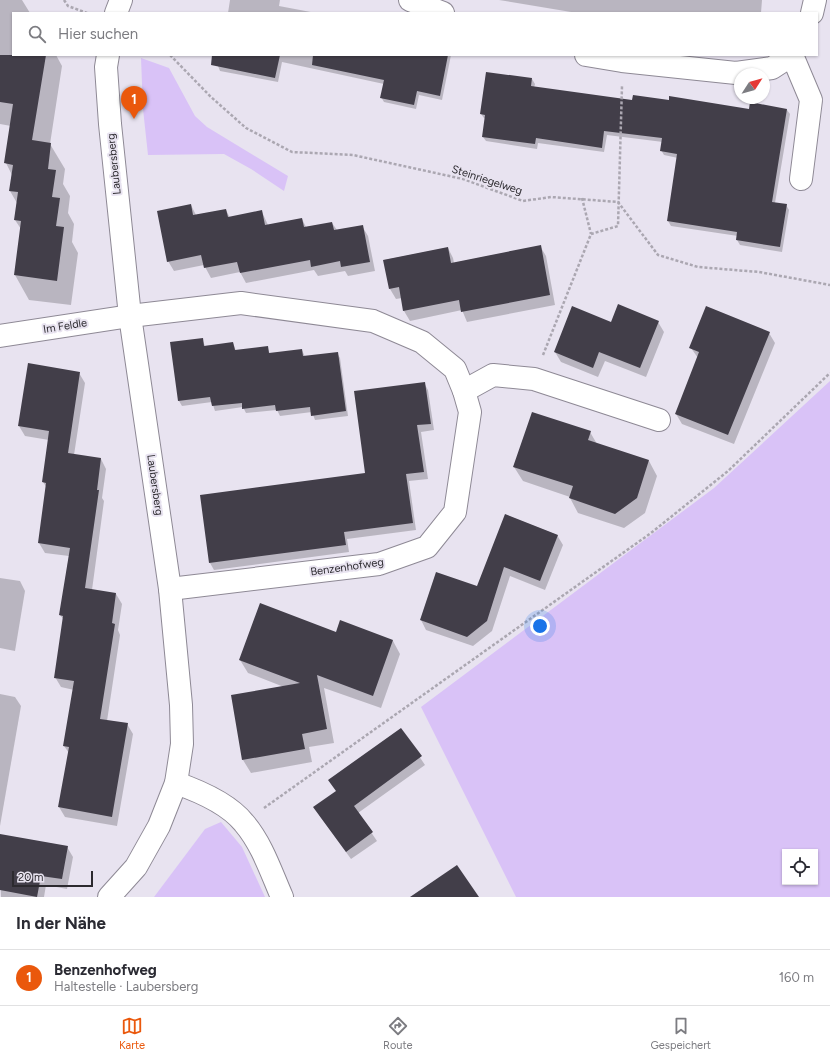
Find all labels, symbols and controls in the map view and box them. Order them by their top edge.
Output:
search box [12,12,818,56]
icon: search [26,23,48,45]
text: Hier suchen [58,25,138,43]
north arrow [734,68,770,104]
pin: 1 [121,86,147,119]
street label: Laubersberg [104,133,124,195]
street label: Steinriegelweg [450,162,524,198]
street label: Im Feldle [42,316,88,336]
street label: Laubersberg [144,454,166,516]
street label: Benzenhofweg [309,555,385,579]
your location [530,616,550,636]
map controls [782,849,818,885]
button: locate [782,849,818,885]
scale bar [12,869,93,888]
text: 20 m [18,871,43,884]
text: In der Nähe [16,913,106,933]
text: Benzenhofweg [54,961,157,979]
text: 1 [26,970,32,985]
text: 160 m [779,970,814,985]
text: Haltestelle · Laubersberg [54,979,198,994]
tab: Karte [119,1015,145,1052]
tab: Route [383,1015,413,1052]
tab: Gespeichert [650,1015,711,1052]

